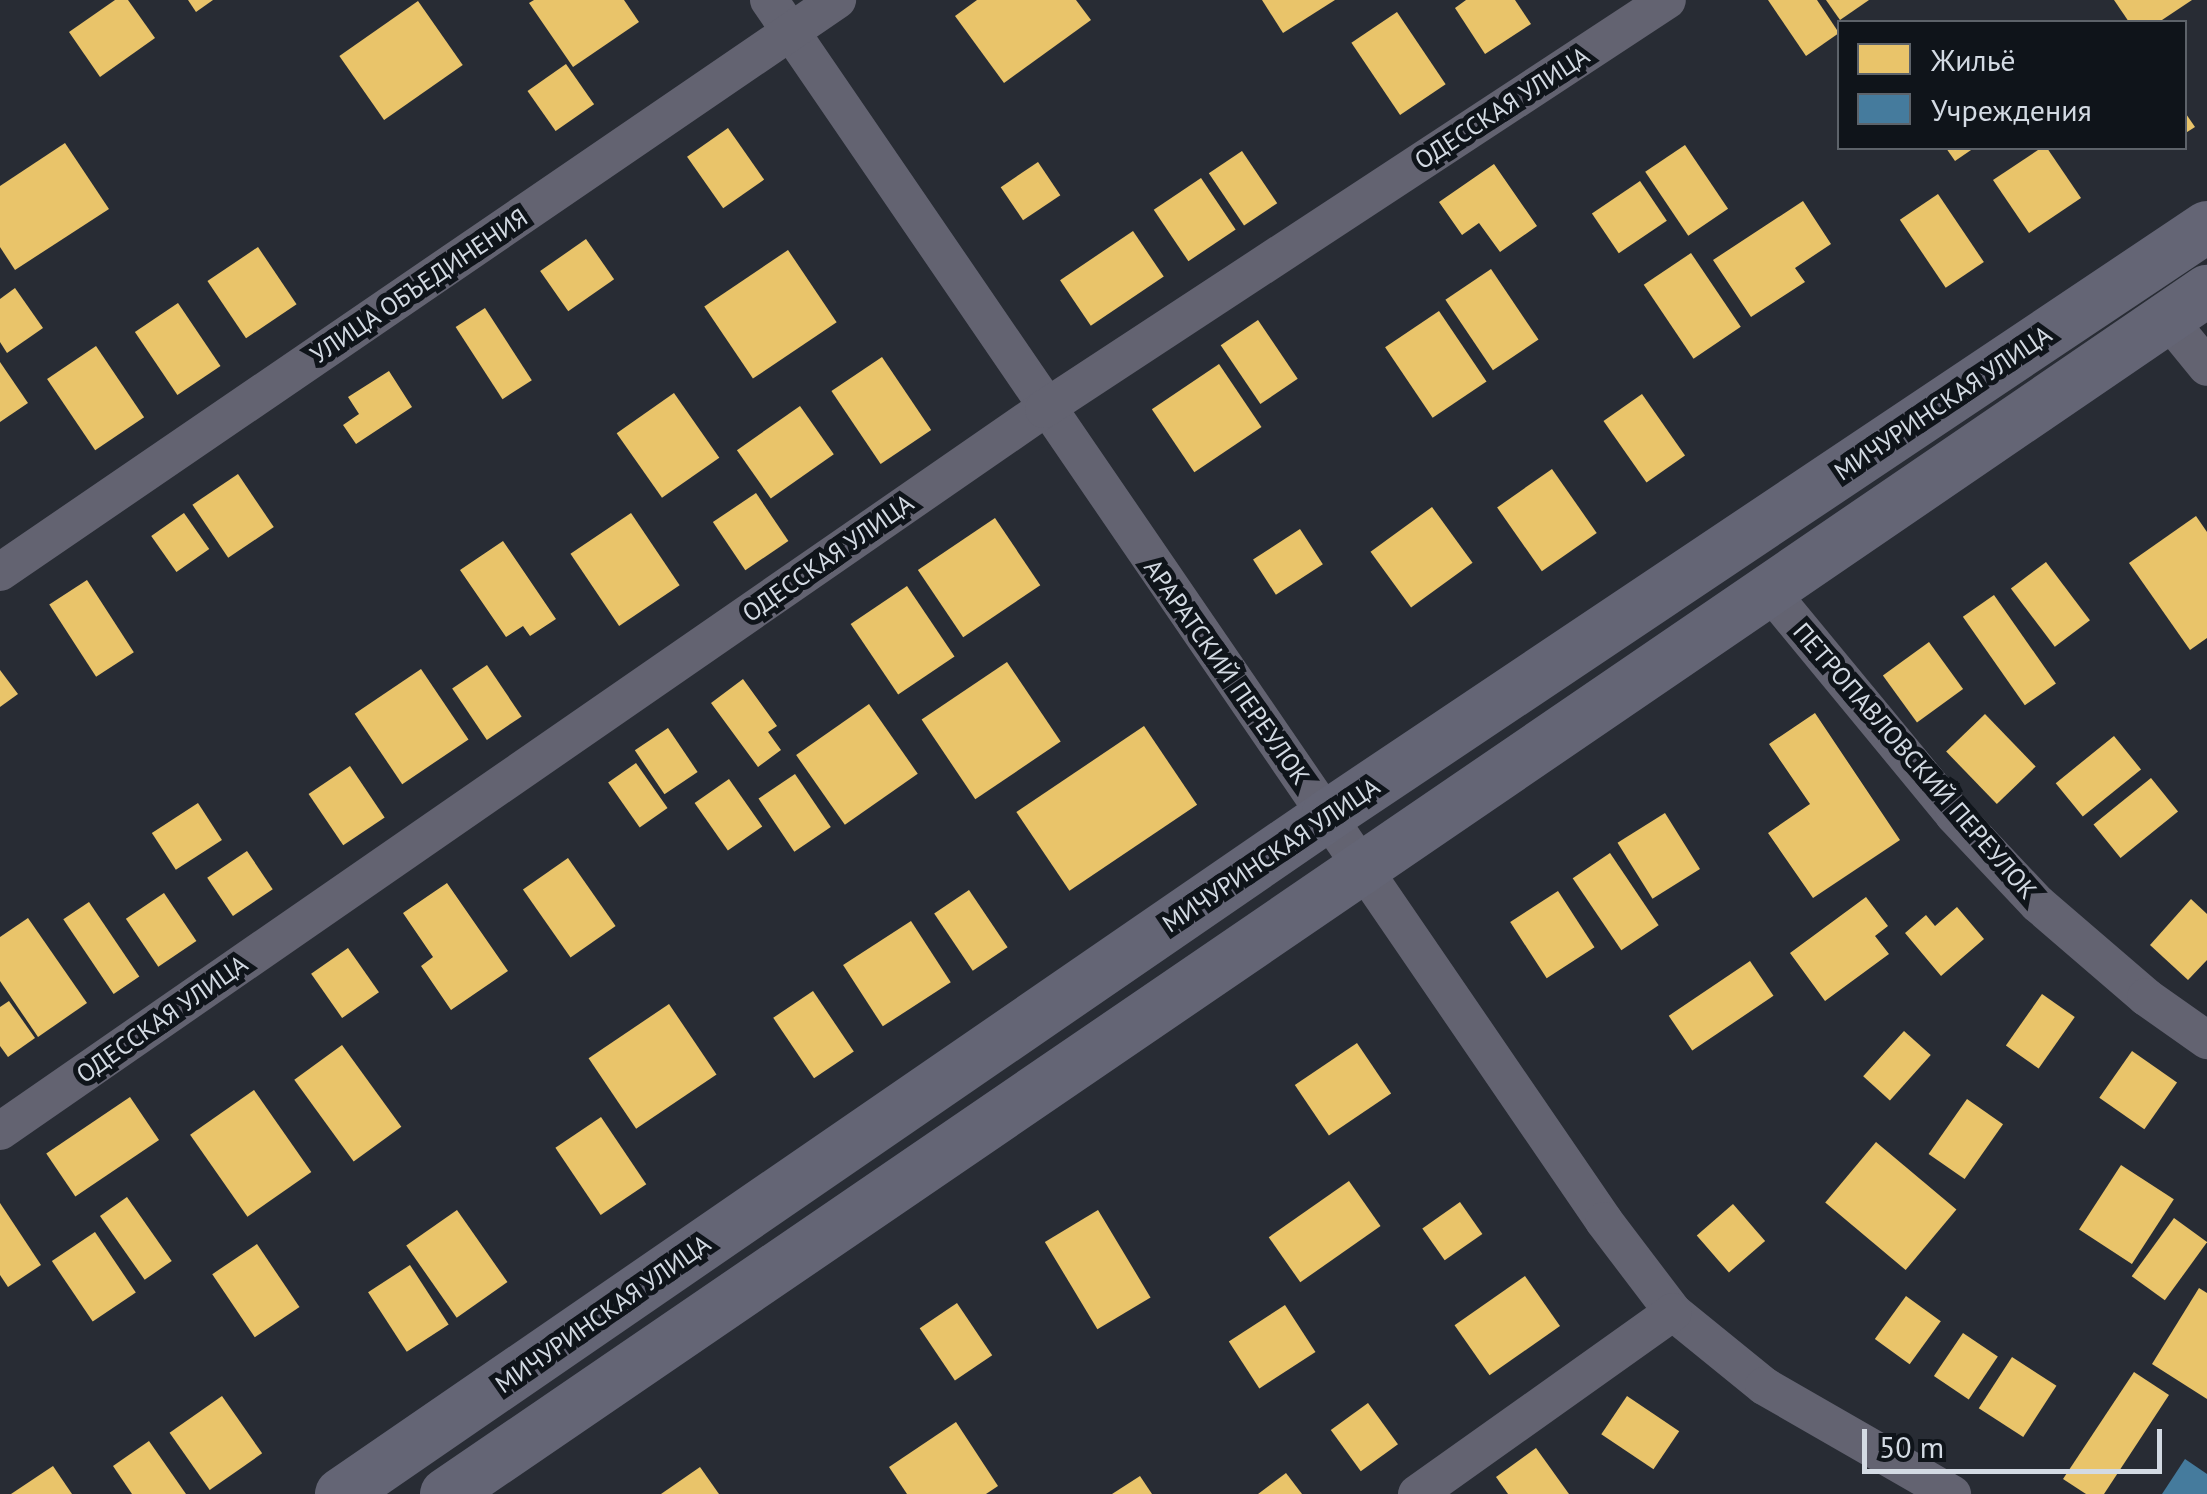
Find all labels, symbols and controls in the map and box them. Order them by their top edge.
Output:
legend [1837,20,2187,150]
street label: ОДЕССКАЯ УЛИЦА [1409,40,1595,176]
text: Жильё [1931,40,2015,79]
text: Учреждения [1931,90,2092,129]
street label: УЛИЦА ОБЪЕДИНЕНИЯ [304,202,534,370]
street label: МИЧУРИНСКАЯ УЛИЦА [1828,319,2058,487]
street label: ОДЕССКАЯ УЛИЦА [736,488,920,628]
street label: АРАРАТСКИЙ ПЕРЕУЛОК [1138,554,1316,790]
street label: ПЕТРОПАВЛОВСКИЙ ПЕРЕУЛОК [1787,617,2043,905]
street label: МИЧУРИНСКАЯ УЛИЦА [1156,771,1386,939]
street label: ОДЕССКАЯ УЛИЦА [70,949,254,1089]
street label: МИЧУРИНСКАЯ УЛИЦА [490,1228,716,1400]
scale bar [1867,1409,2167,1471]
text: 50 m [1879,1427,1944,1466]

